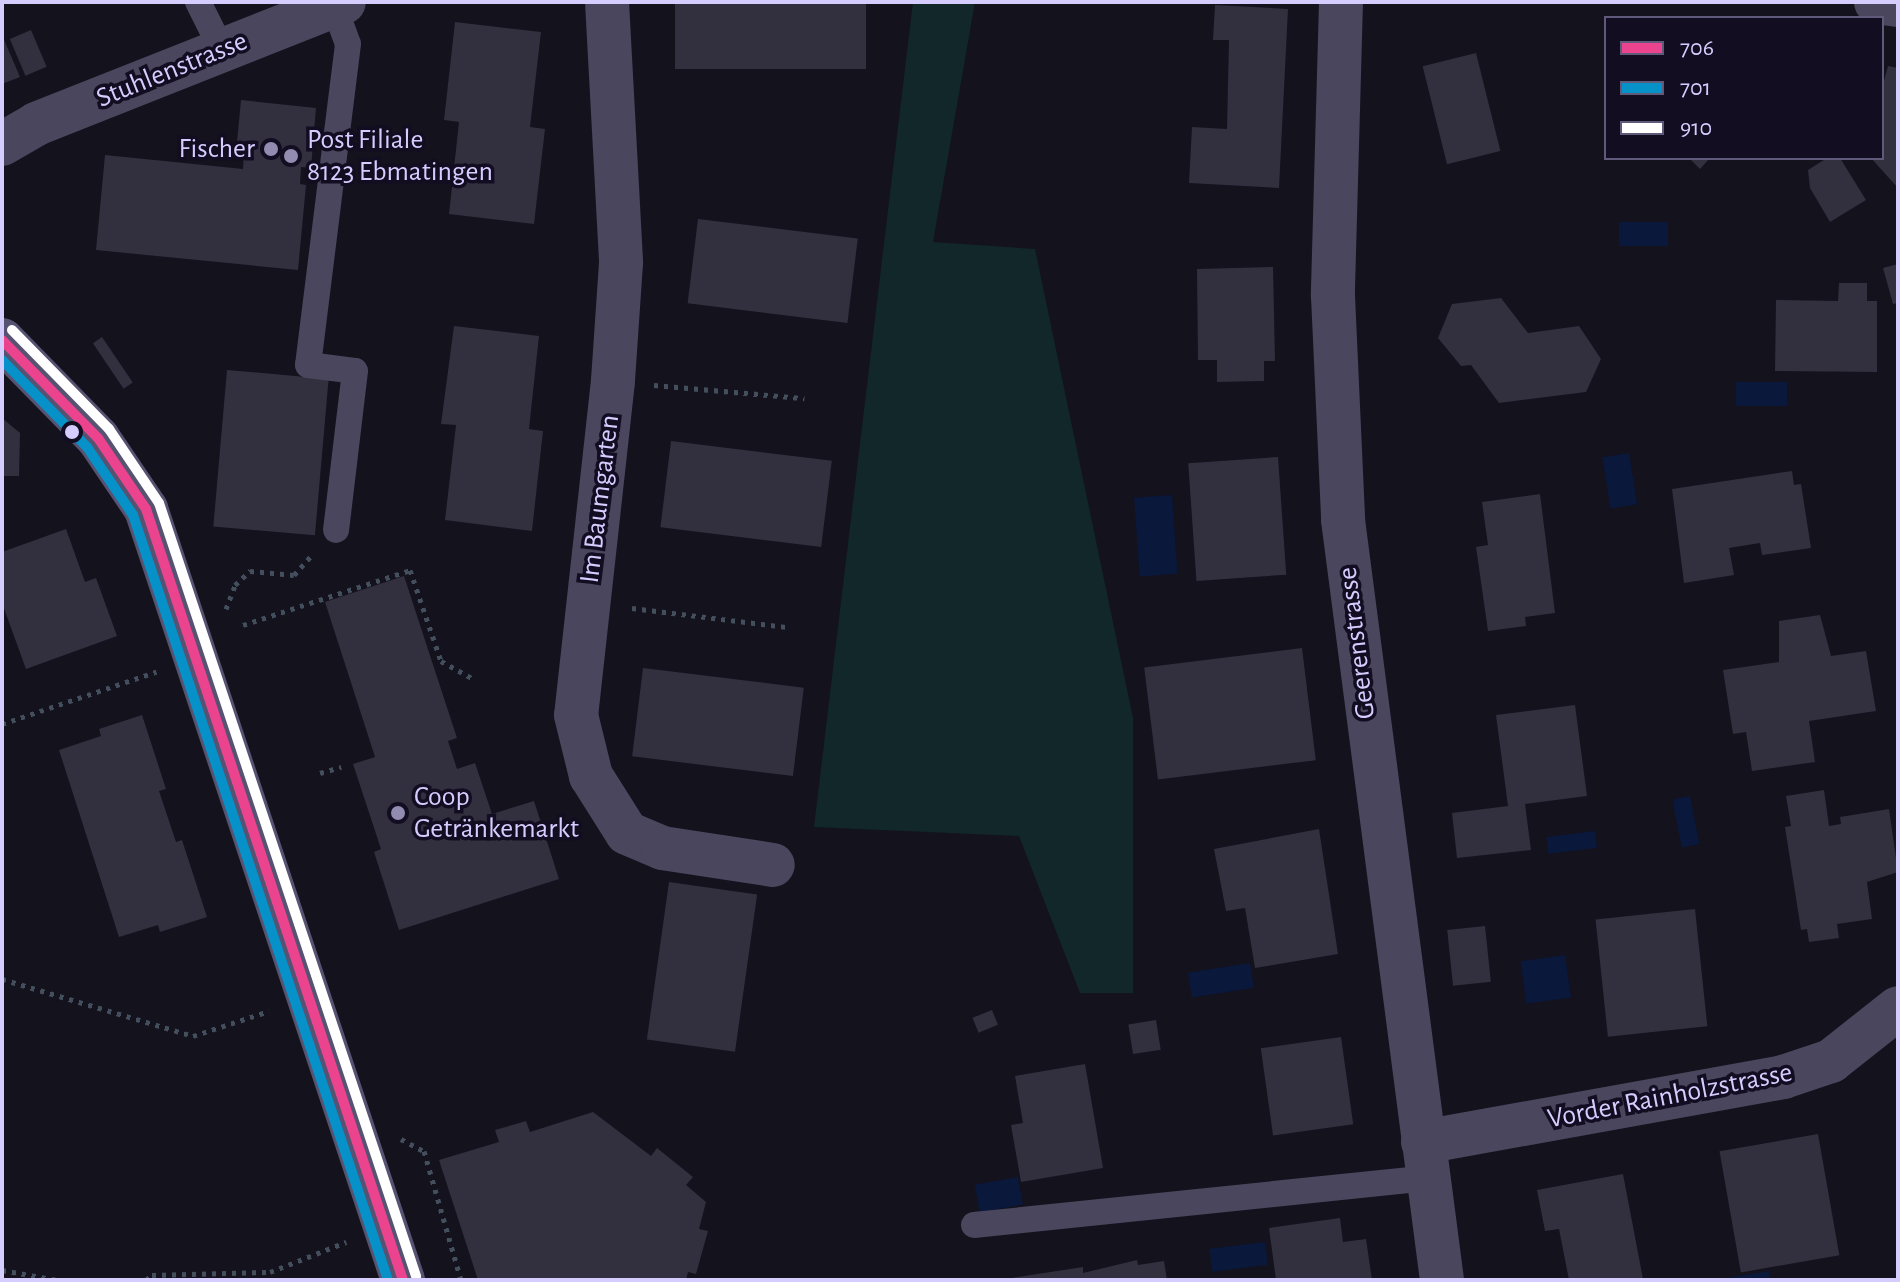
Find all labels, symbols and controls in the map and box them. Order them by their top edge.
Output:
legend [1604,16,1884,160]
street label: Stuhlenstrasse [92,24,252,116]
text: 706 [1680,36,1714,60]
text: 701 [1680,76,1711,100]
text: 910 [1680,116,1712,140]
place label: Post Filiale 8123 Ebmatingen [307,123,493,189]
place label: Fischer [178,132,255,166]
marker: Fischer [262,140,280,158]
marker: Post Filiale 8123 Ebmatingen [282,147,300,165]
street label: Im Baumgarten [573,413,627,585]
unlabelled marker [64,424,80,440]
street label: Geerenstrasse [1331,565,1383,721]
place label: Coop Getränkemarkt [414,780,579,846]
marker: Coop Getränkemarkt [389,804,407,822]
street label: Vorder Rainholzstrasse [1545,1056,1795,1136]

